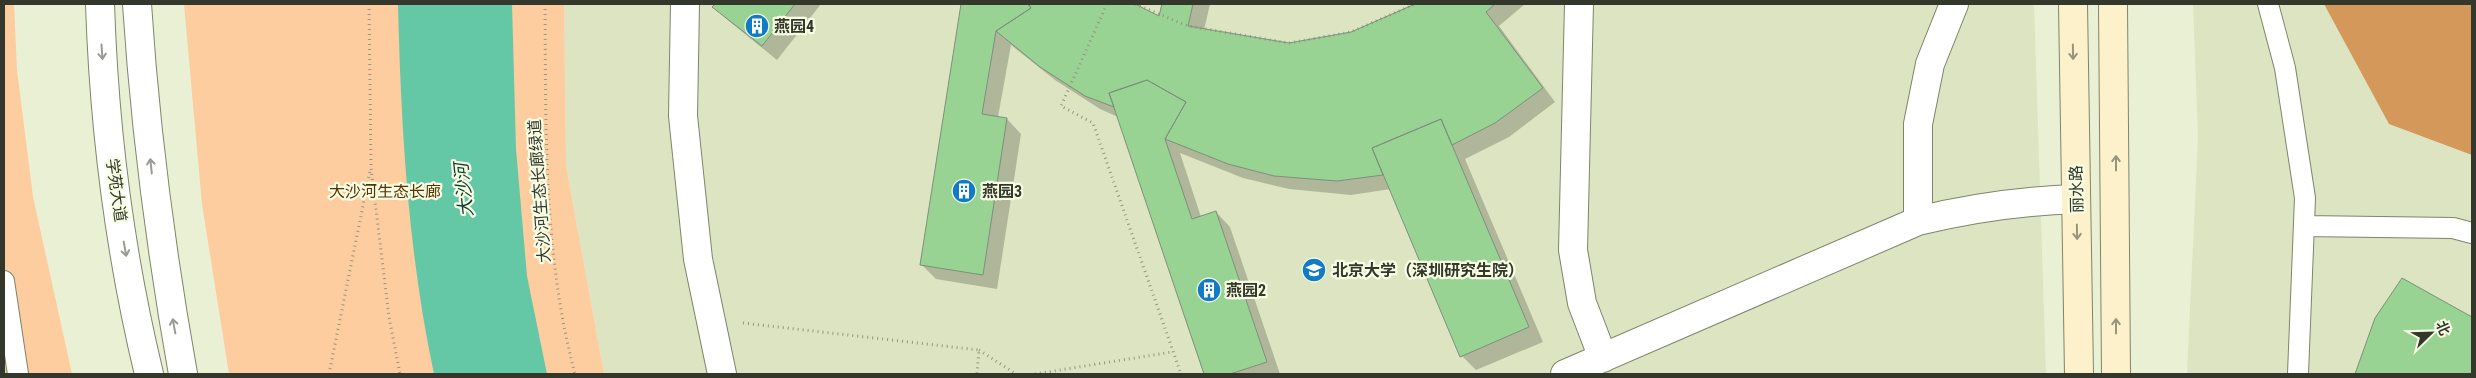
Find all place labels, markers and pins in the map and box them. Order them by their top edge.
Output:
building icon: 燕园4 [744,13,770,39]
place label: 燕园4 [774,17,814,36]
building icon: 燕园3 [951,178,977,204]
place label: 燕园3 [982,182,1022,201]
school or university icon: 北京大学（深圳研究生院） [1301,257,1327,283]
place label: 北京大学（深圳研究生院） [1332,261,1524,280]
building icon: 燕园2 [1196,277,1222,303]
place label: 燕园2 [1226,281,1266,300]

